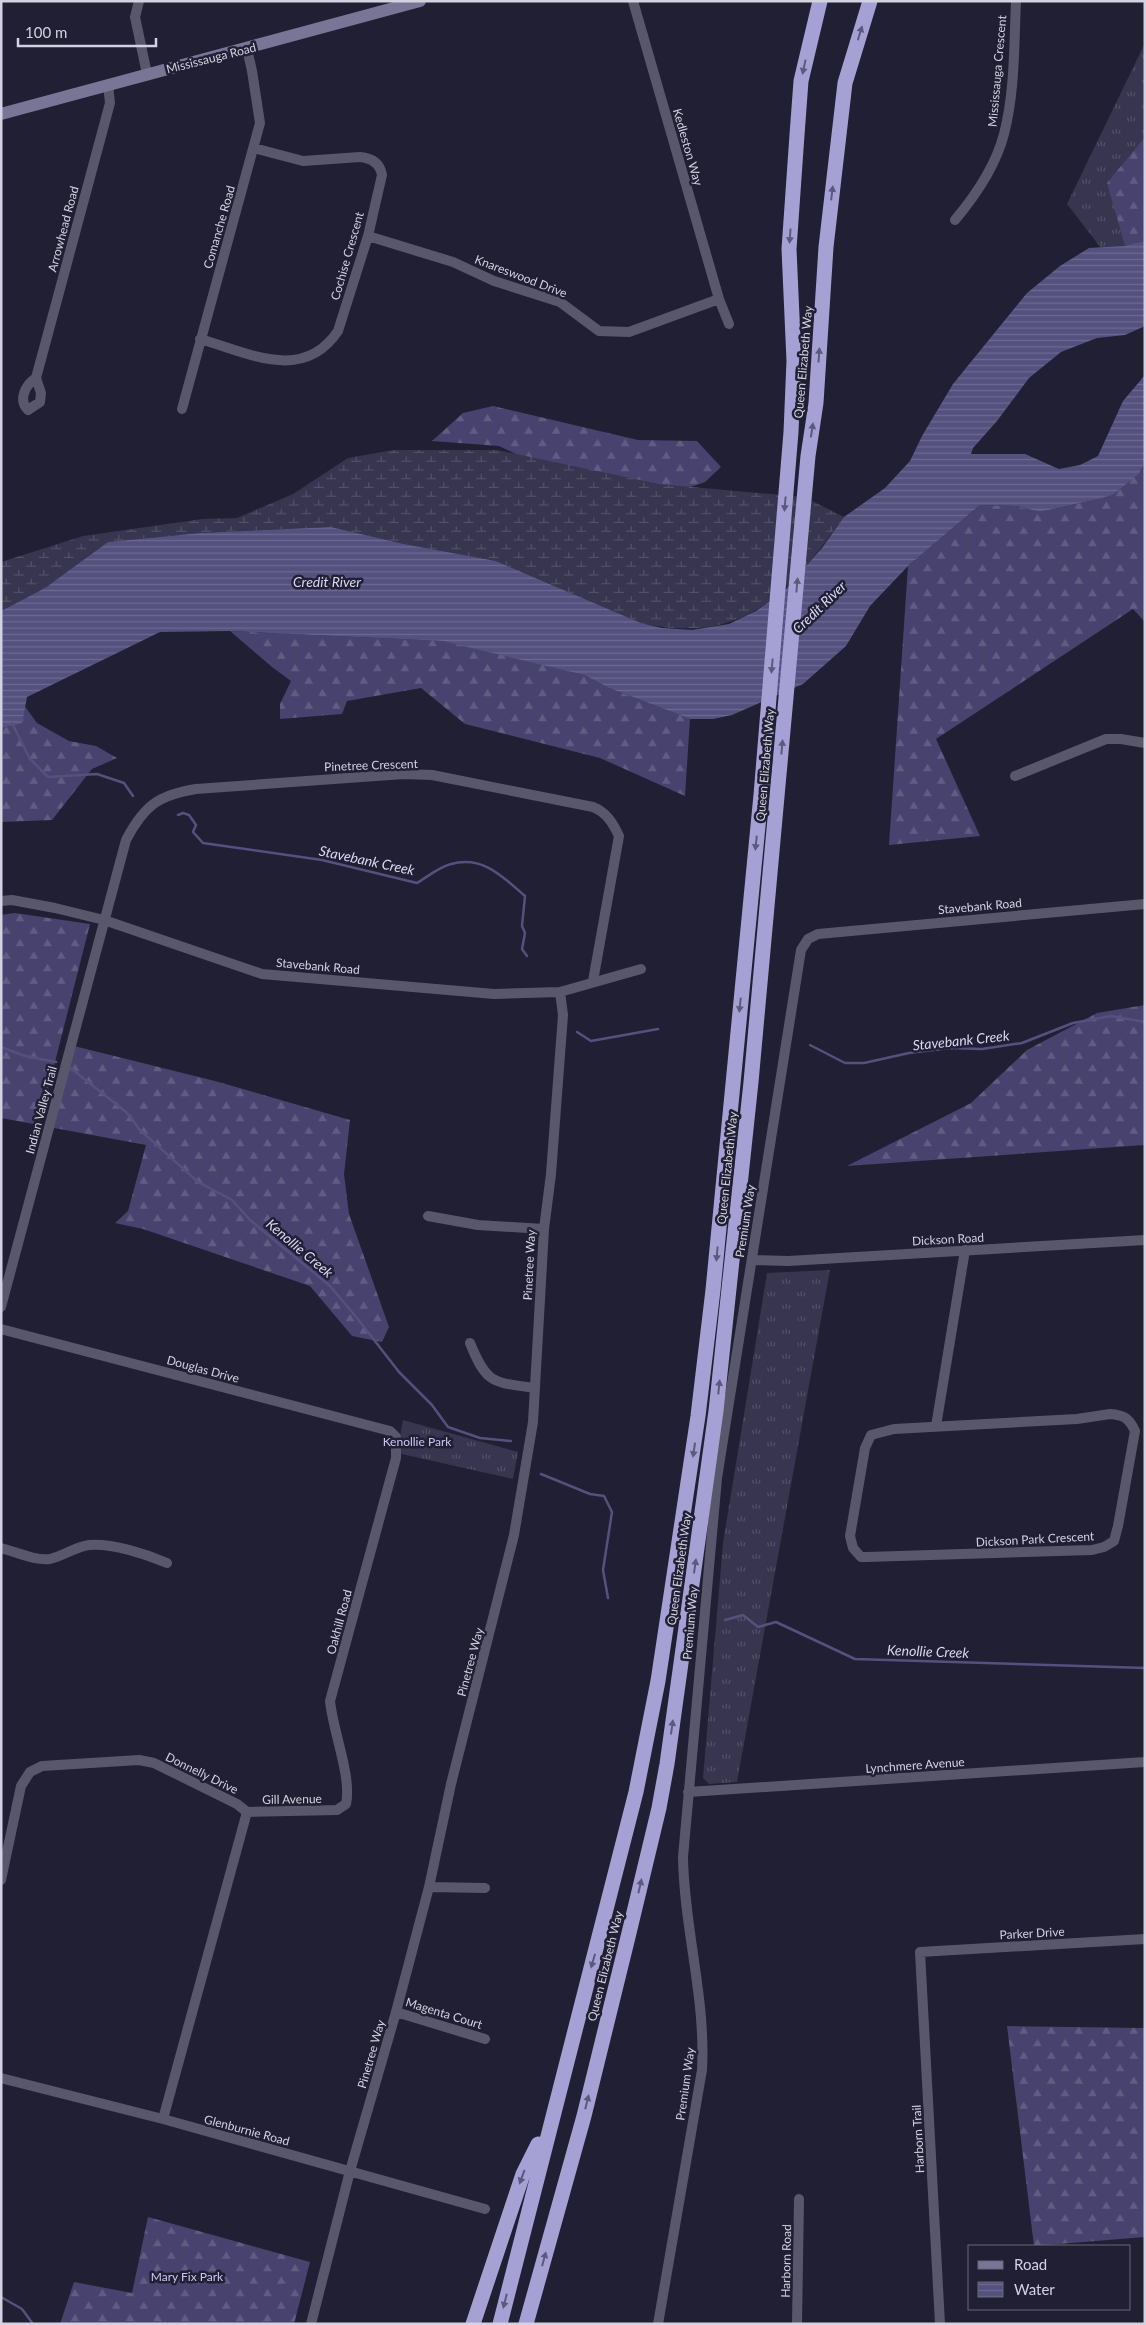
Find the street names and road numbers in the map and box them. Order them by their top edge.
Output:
street label: Mississauga Crescent [985,14,1009,127]
street label: Mississauga Road [164,40,258,76]
street label: Kedleston Way [670,107,706,188]
street label: Arrowhead Road [44,184,82,274]
street label: Comanche Road [200,184,238,270]
street label: Cochise Crescent [327,209,367,302]
street label: Knareswood Drive [473,252,569,300]
street label: Queen Elizabeth Way [791,304,815,419]
street label: Queen Elizabeth Way [753,707,777,822]
street label: Pinetree Crescent [324,756,419,774]
street label: Stavebank Road [938,895,1022,917]
street label: Stavebank Road [276,955,360,977]
street label: Indian Valley Trail [22,1064,60,1156]
street label: Queen Elizabeth Way [714,1110,740,1225]
street label: Premium Way [732,1183,758,1258]
street label: Pinetree Way [520,1228,538,1301]
street label: Dickson Road [912,1230,984,1248]
street label: Douglas Drive [165,1352,241,1386]
street label: Queen Elizabeth Way [664,1511,694,1626]
street label: Dickson Park Crescent [975,1528,1095,1550]
street label: Premium Way [679,1585,701,1660]
street label: Oakhill Road [323,1588,355,1656]
street label: Pinetree Way [454,1625,487,1698]
street label: Donnelly Drive [163,1749,241,1797]
street label: Lynchmere Avenue [865,1754,965,1776]
street label: Gill Avenue [262,1791,322,1807]
street label: Queen Elizabeth Way [584,1908,626,2023]
street label: Parker Drive [999,1924,1065,1942]
street label: Magenta Court [404,1994,485,2032]
street label: Pinetree Way [354,2017,388,2090]
street label: Premium Way [672,2046,698,2121]
street label: Harborn Trail [909,2104,927,2174]
street label: Glenburnie Road [203,2111,291,2149]
street label: Harborn Road [778,2224,794,2298]

